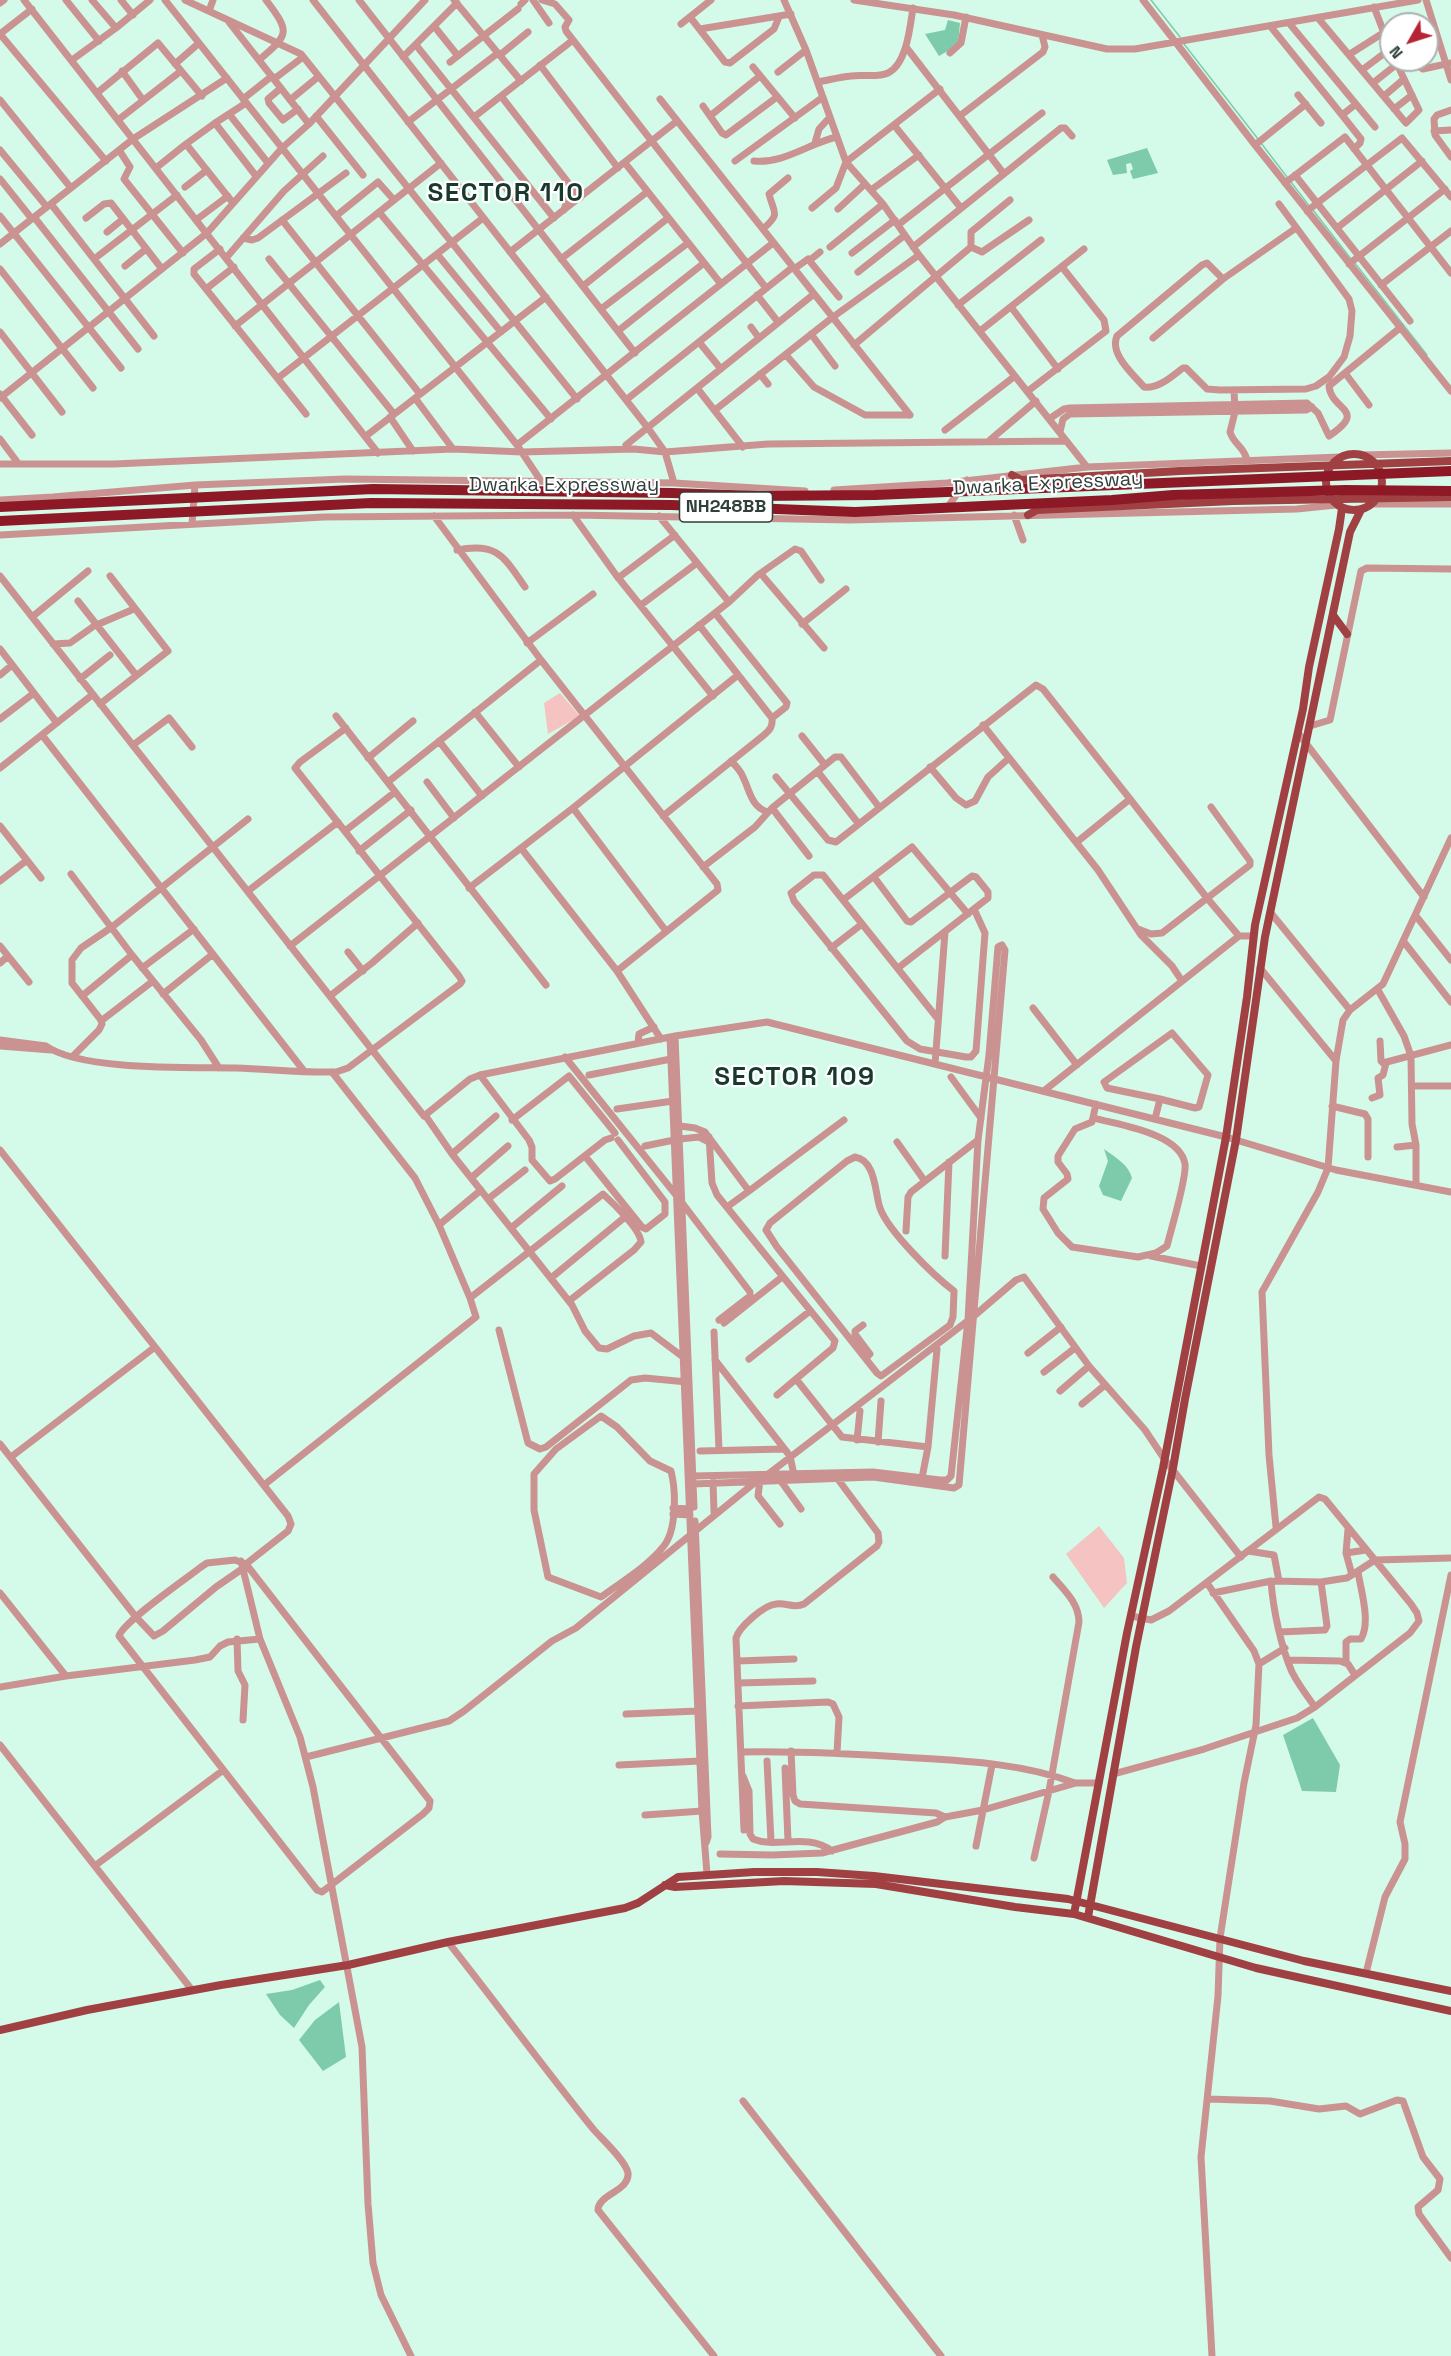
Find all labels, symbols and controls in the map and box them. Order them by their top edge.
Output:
north arrow [1379,12,1439,72]
text: N [1385,42,1408,63]
district label: SECTOR 110 [427,178,585,210]
street label: Dwarka Expressway [952,467,1144,501]
street label: Dwarka Expressway [469,474,659,498]
road number: NH248BB [680,492,772,522]
district label: SECTOR 109 [714,1062,876,1094]

